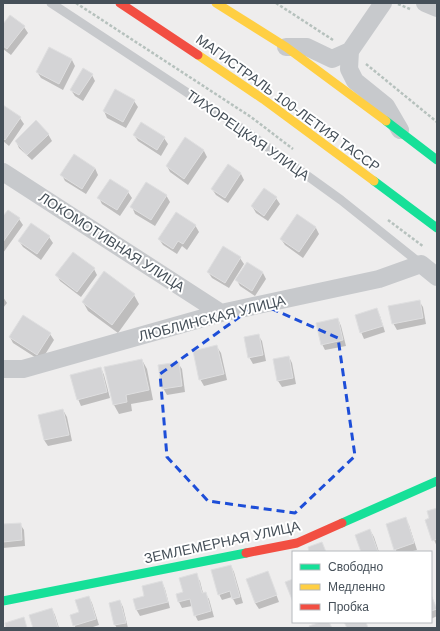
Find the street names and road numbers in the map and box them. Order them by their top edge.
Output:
street label: МАГИСТРАЛЬ 100-ЛЕТИЯ ТАССР [193,31,383,175]
street label: ТИХОРЕЦКАЯ УЛИЦА [183,86,313,184]
street label: ЛОКОМОТИВНАЯ УЛИЦА [36,189,188,295]
street label: ЛЮБЛИНСКАЯ УЛИЦА [137,292,288,344]
street label: ЗЕМЛЕМЕРНАЯ УЛИЦА [143,517,302,566]

